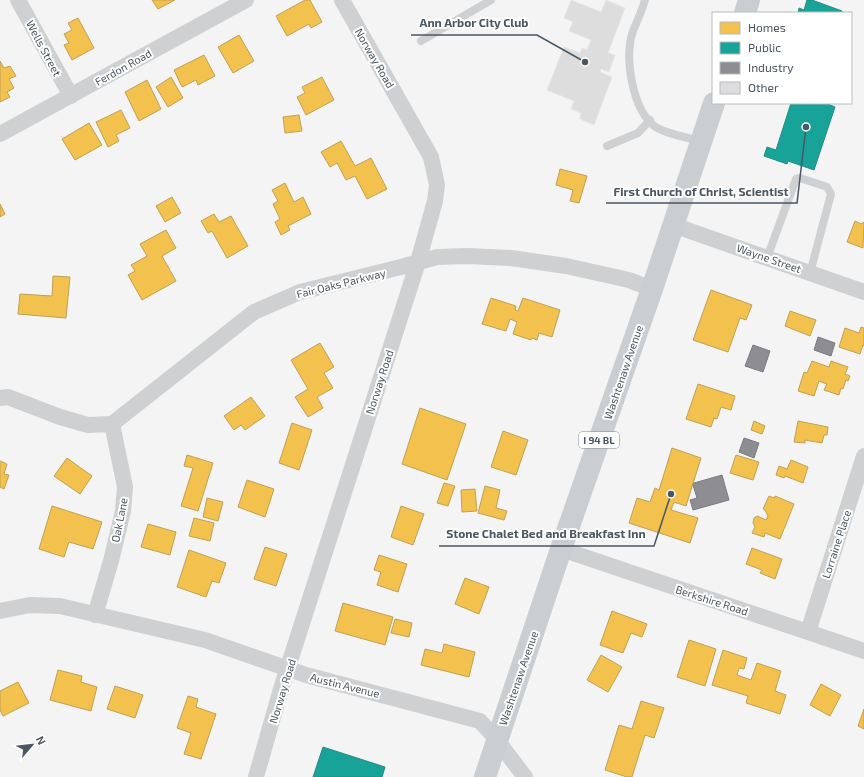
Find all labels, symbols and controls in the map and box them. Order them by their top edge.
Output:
callout: Ann Arbor City Club [411,11,537,35]
legend [712,12,852,104]
text: Ann Arbor City Club [420,15,528,30]
street label: Wells Street [24,18,64,78]
text: Homes [748,20,786,34]
street label: Norway Road [353,26,397,90]
text: Public [748,40,781,54]
street label: Ferdon Road [92,46,154,88]
text: Industry [748,60,794,74]
text: Other [748,80,779,94]
callout: First Church of Christ, Scientist [606,179,797,203]
text: First Church of Christ, Scientist [613,184,789,198]
street label: Wayne Street [735,241,803,275]
street label: Fair Oaks Parkway [295,266,387,300]
street label: Washtenaw Avenue [601,323,645,421]
street label: Norway Road [362,348,396,416]
road number: I 94 BL [579,432,619,448]
street label: Oak Lane [108,496,130,543]
street label: Lorraine Place [819,508,853,580]
callout: Stone Chalet Bed and Breakfast Inn [439,522,654,546]
text: Stone Chalet Bed and Breakfast Inn [446,526,646,540]
street label: Berkshire Road [674,582,750,618]
street label: Washtenaw Avenue [496,629,540,727]
street label: Norway Road [266,657,298,725]
street label: Austin Avenue [309,670,381,700]
north arrow [12,725,52,765]
text: N [34,734,49,747]

